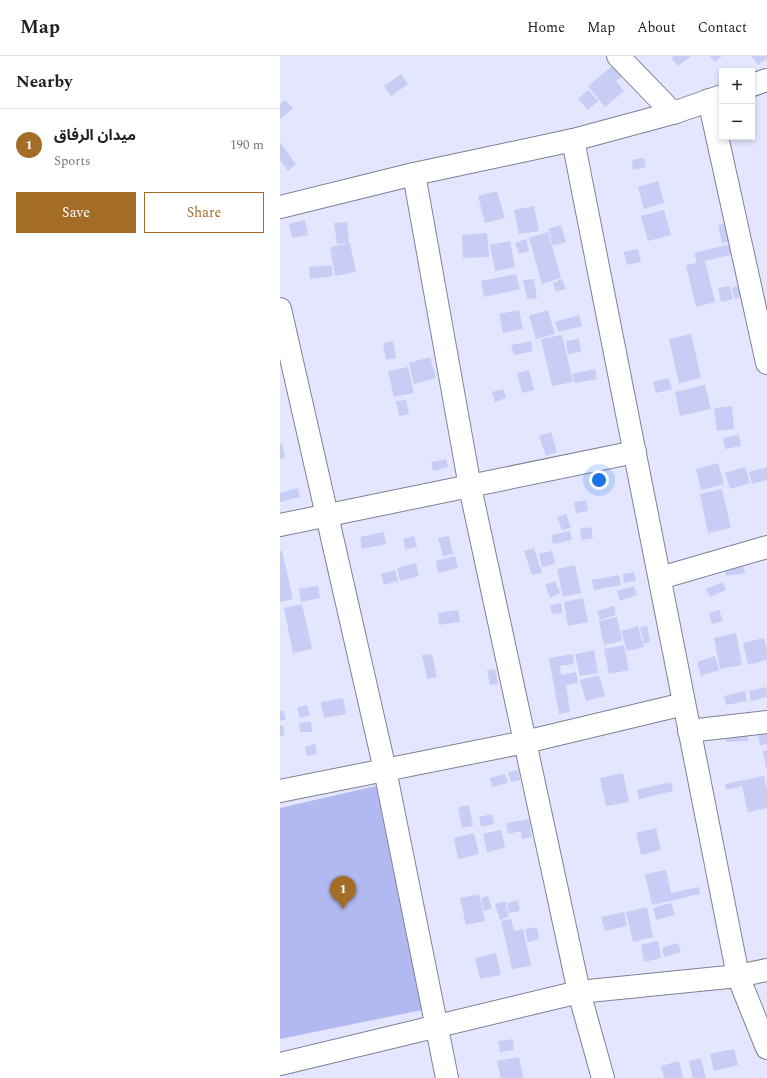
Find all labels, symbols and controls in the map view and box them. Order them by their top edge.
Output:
text: Map [20,13,60,42]
text: Home [527,17,565,38]
text: Map [587,17,615,38]
text: About [637,17,676,38]
text: Contact [698,17,747,38]
map controls [719,68,755,140]
button: + [719,68,755,104]
text: Nearby [16,69,72,95]
button: − [719,104,755,140]
text: ميدان الرفاق [54,124,136,147]
text: 1 [25,135,33,155]
text: 190 m [230,135,264,155]
text: Sports [54,151,91,171]
button: Save [16,192,136,233]
button: Share [144,192,264,233]
your location [589,470,609,490]
pin: 1 [330,876,356,909]

